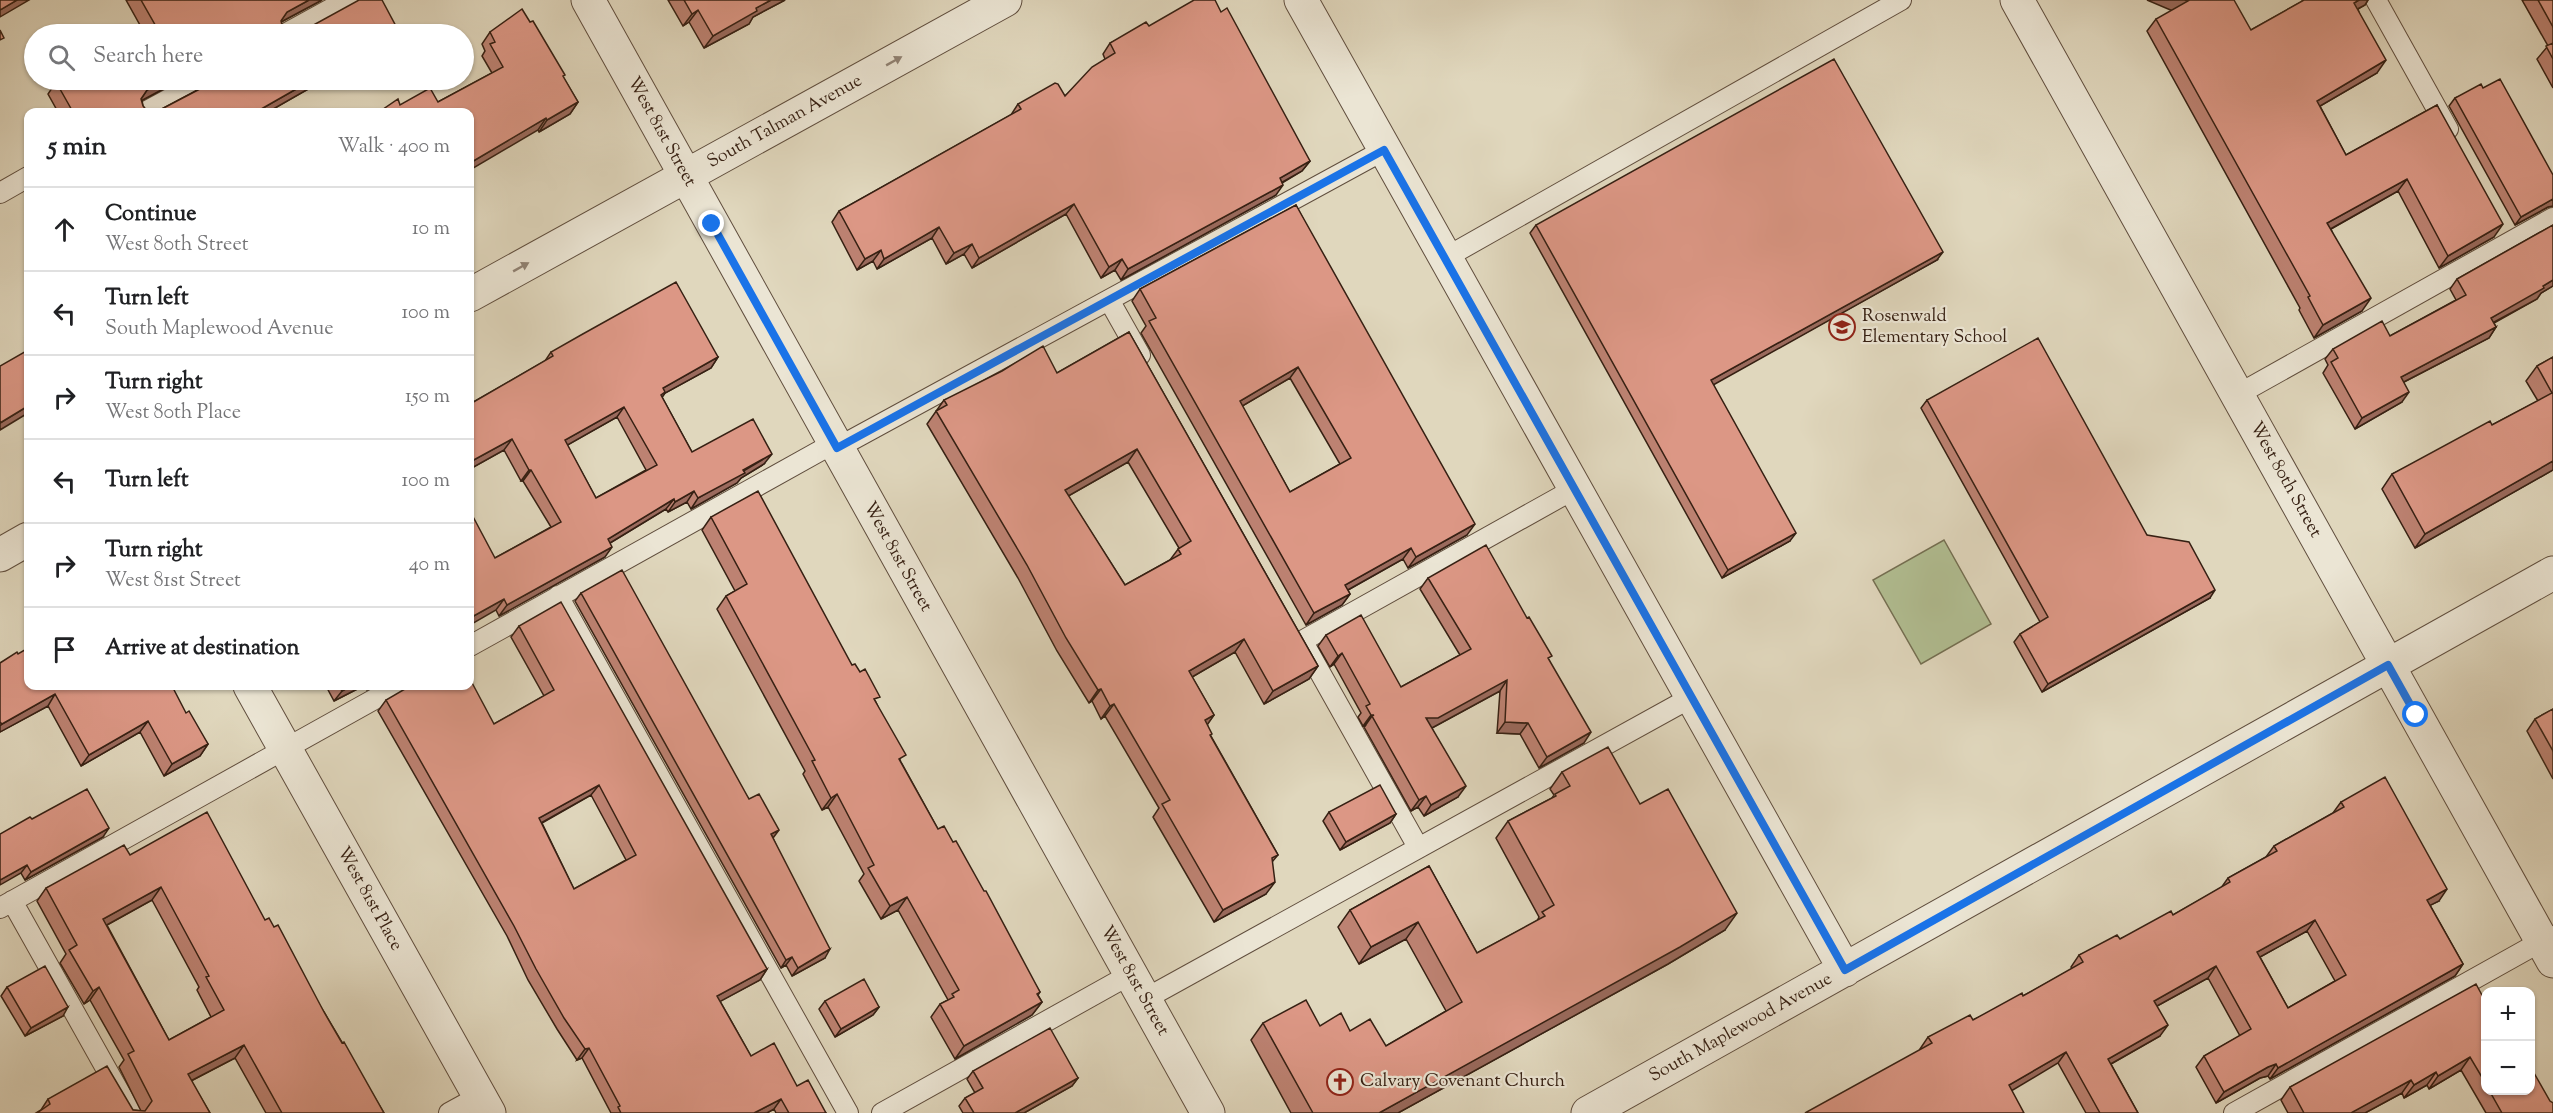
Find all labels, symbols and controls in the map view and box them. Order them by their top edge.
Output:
search box [24,24,474,90]
icon: search [45,41,78,74]
text: Search here [93,41,203,73]
one-way arrow [886,56,902,67]
street label: South Talman Avenue [703,69,867,175]
street label: West 81st Street [620,72,702,192]
text: 5 min [48,129,107,166]
text: Walk · 400 m [338,133,450,162]
text: Continue [105,199,196,231]
route end [698,210,724,236]
icon: ahead [48,213,81,246]
text: 10 m [412,215,450,244]
text: West 80th Street [105,231,249,260]
one-way arrow [513,262,530,272]
text: Turn left [105,283,188,315]
icon: left [48,297,81,330]
text: 100 m [401,299,450,328]
place label: Rosenwald Elementary School [1862,304,2007,351]
school or university icon: Rosenwald Elementary School [1827,312,1857,342]
text: South Maplewood Avenue [105,315,334,344]
text: Turn right [105,367,202,399]
icon: right [48,381,81,414]
text: 150 m [405,383,450,412]
text: West 80th Place [105,399,241,428]
street label: West 80th Street [2242,417,2328,543]
icon: left [48,465,81,498]
text: Turn left [105,465,188,497]
text: 100 m [401,467,450,496]
street label: West 81st Street [856,497,938,617]
text: Turn right [105,535,202,567]
icon: right [48,549,81,582]
text: 40 m [409,551,450,580]
text: West 81st Street [105,567,241,596]
icon: arrive [48,633,81,666]
text: Arrive at destination [105,633,300,665]
route start [2402,701,2428,727]
street label: West 81st Place [330,842,408,956]
street label: West 81st Street [1093,921,1175,1041]
street label: South Maplewood Avenue [1645,967,1837,1089]
map controls [2481,987,2535,1095]
button: + [2481,987,2535,1041]
button: − [2481,1041,2535,1095]
church icon: Calvary Covenant Church [1325,1067,1355,1097]
place label: Calvary Covenant Church [1360,1069,1565,1095]

